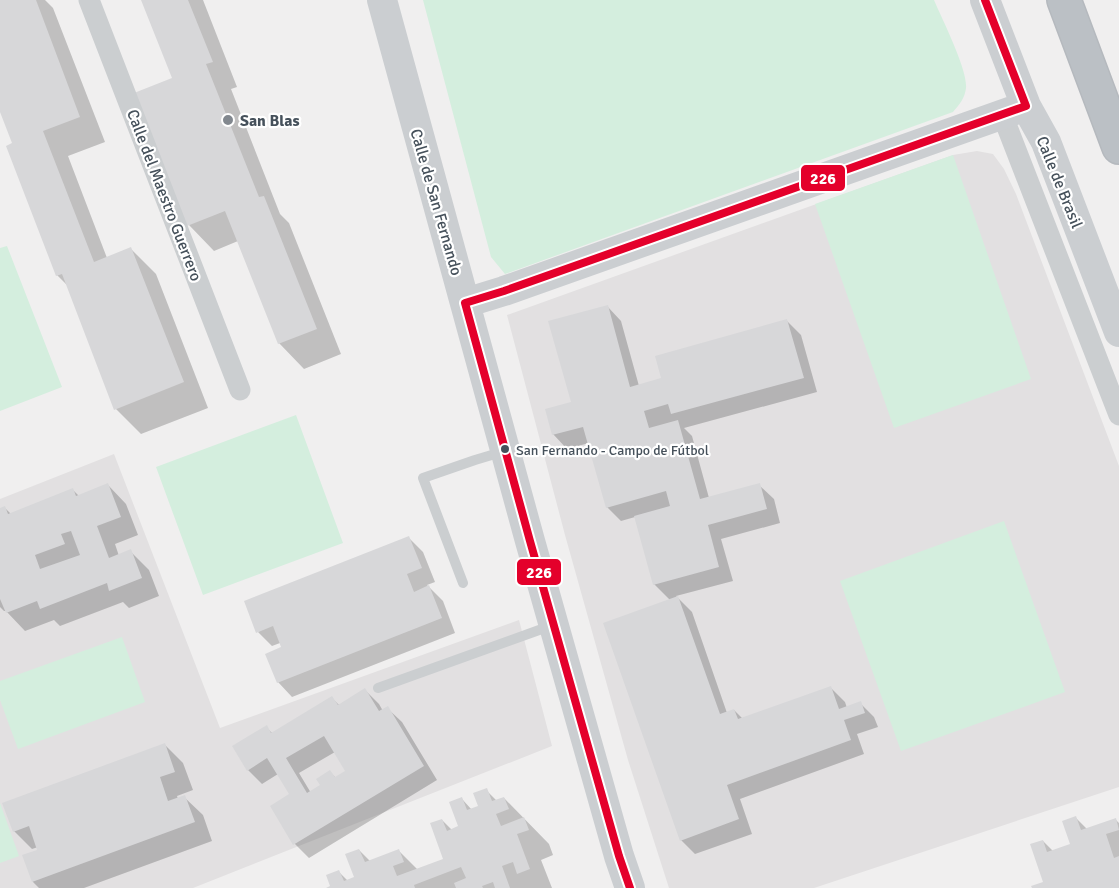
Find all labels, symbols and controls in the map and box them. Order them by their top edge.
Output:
street label: Calle del Maestro Guerrero [122,107,206,284]
place label: San Blas [240,111,300,131]
marker: San Blas [221,113,235,127]
street label: Calle de San Fernando [406,127,467,278]
street label: Calle de Brasil [1032,133,1087,232]
line badge: 226 [800,164,846,192]
text: 226 [810,169,836,189]
place label: San Fernando - Campo de Fútbol [516,442,709,459]
marker: San Fernando - Campo de Fútbol [499,443,511,455]
line badge: 226 [516,558,562,586]
text: 226 [526,563,552,583]

